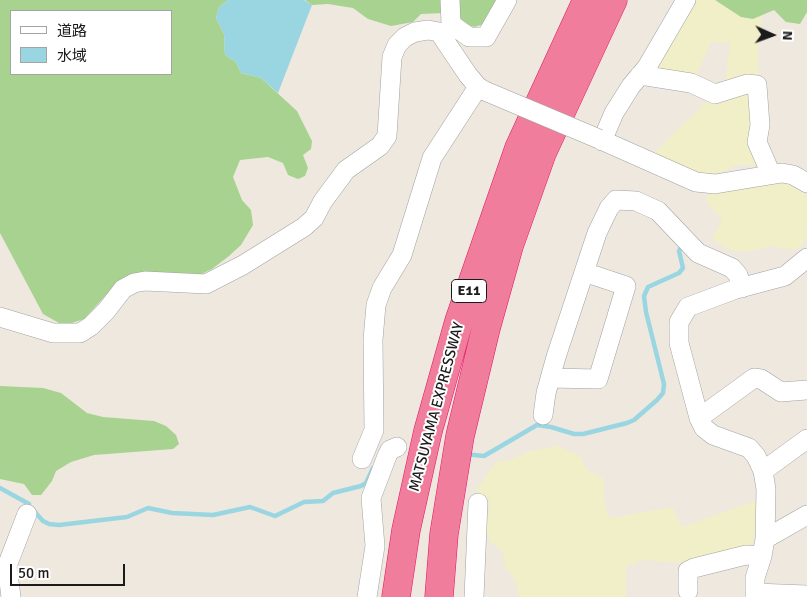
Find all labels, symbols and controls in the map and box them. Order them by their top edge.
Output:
legend [10,10,172,75]
north arrow [747,10,797,60]
text: 道路 [57,22,87,40]
text: N [779,30,796,41]
text: 水域 [57,47,87,65]
road number: E11 [452,280,486,302]
street label: MATSUYAMA EXPRESSWAY [406,320,468,494]
scale bar [12,554,128,586]
text: 50 m [18,564,49,582]

